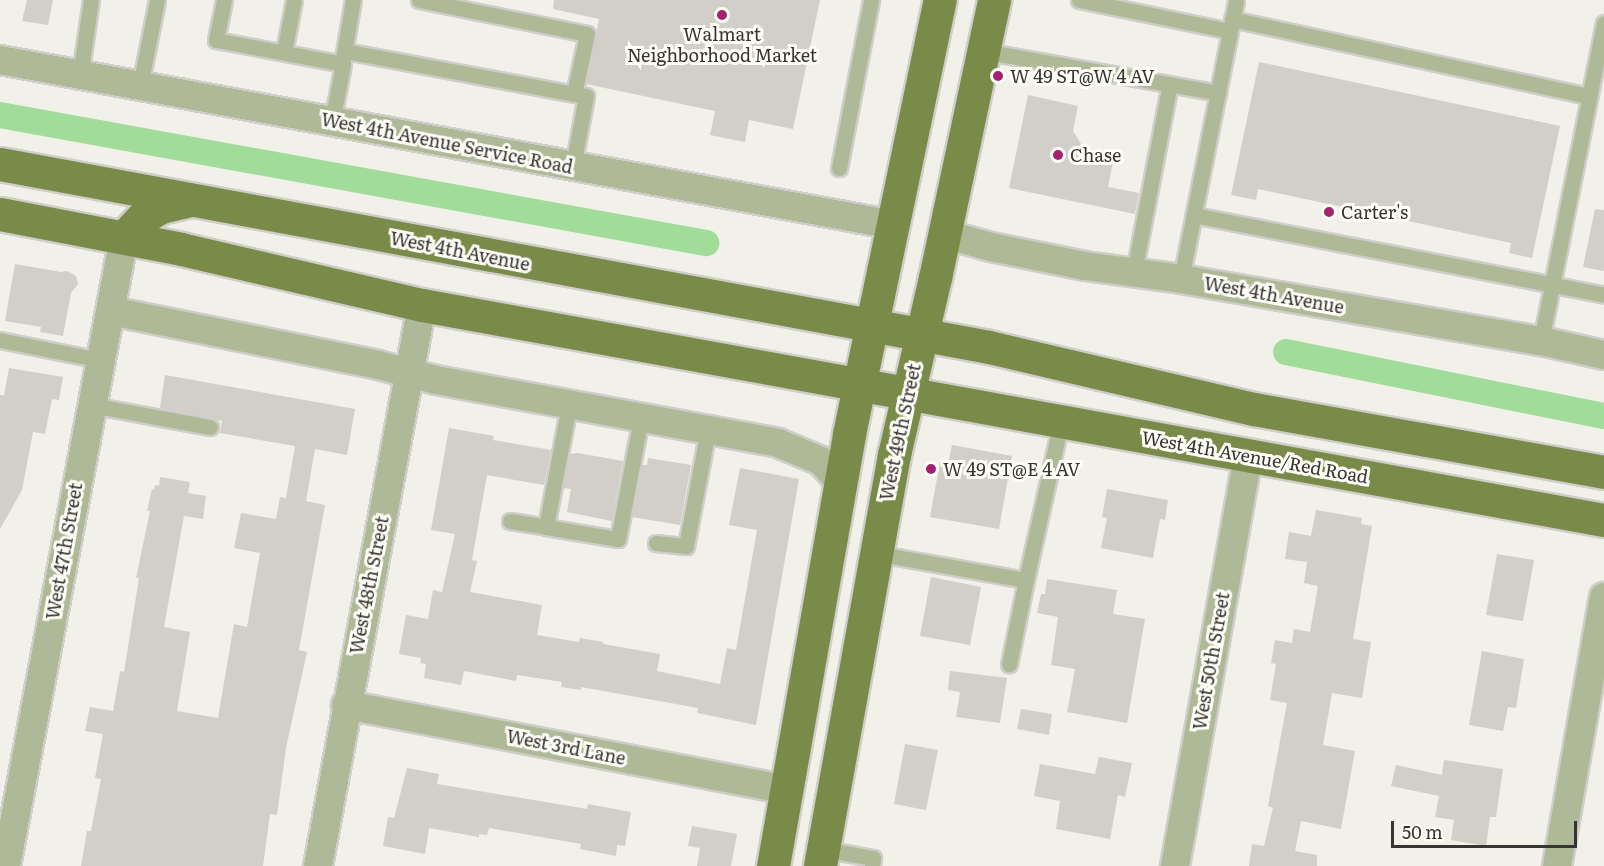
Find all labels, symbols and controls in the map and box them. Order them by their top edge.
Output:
marker: Walmart Neighborhood Market [715,8,729,22]
place label: Walmart Neighborhood Market [627,24,817,66]
place label: W 49 ST@W 4 AV [1010,65,1155,87]
marker: W 49 ST@W 4 AV [991,69,1005,83]
street label: West 4th Avenue Service Road [319,108,575,178]
place label: Chase [1070,144,1121,166]
marker: Chase [1051,148,1065,162]
place label: Carter's [1341,201,1408,223]
marker: Carter's [1322,205,1336,219]
street label: West 4th Avenue [388,227,532,275]
street label: West 4th Avenue [1202,272,1346,318]
street label: West 49th Street [875,362,925,502]
street label: West 4th Avenue/Red Road [1140,426,1370,488]
place label: W 49 ST@E 4 AV [943,458,1080,480]
marker: W 49 ST@E 4 AV [924,462,938,476]
street label: West 47th Street [41,481,87,621]
street label: West 48th Street [345,514,393,656]
street label: West 50th Street [1188,590,1234,732]
street label: West 3rd Lane [505,725,627,769]
scale bar [1394,809,1580,847]
text: 50 m [1402,818,1443,845]

